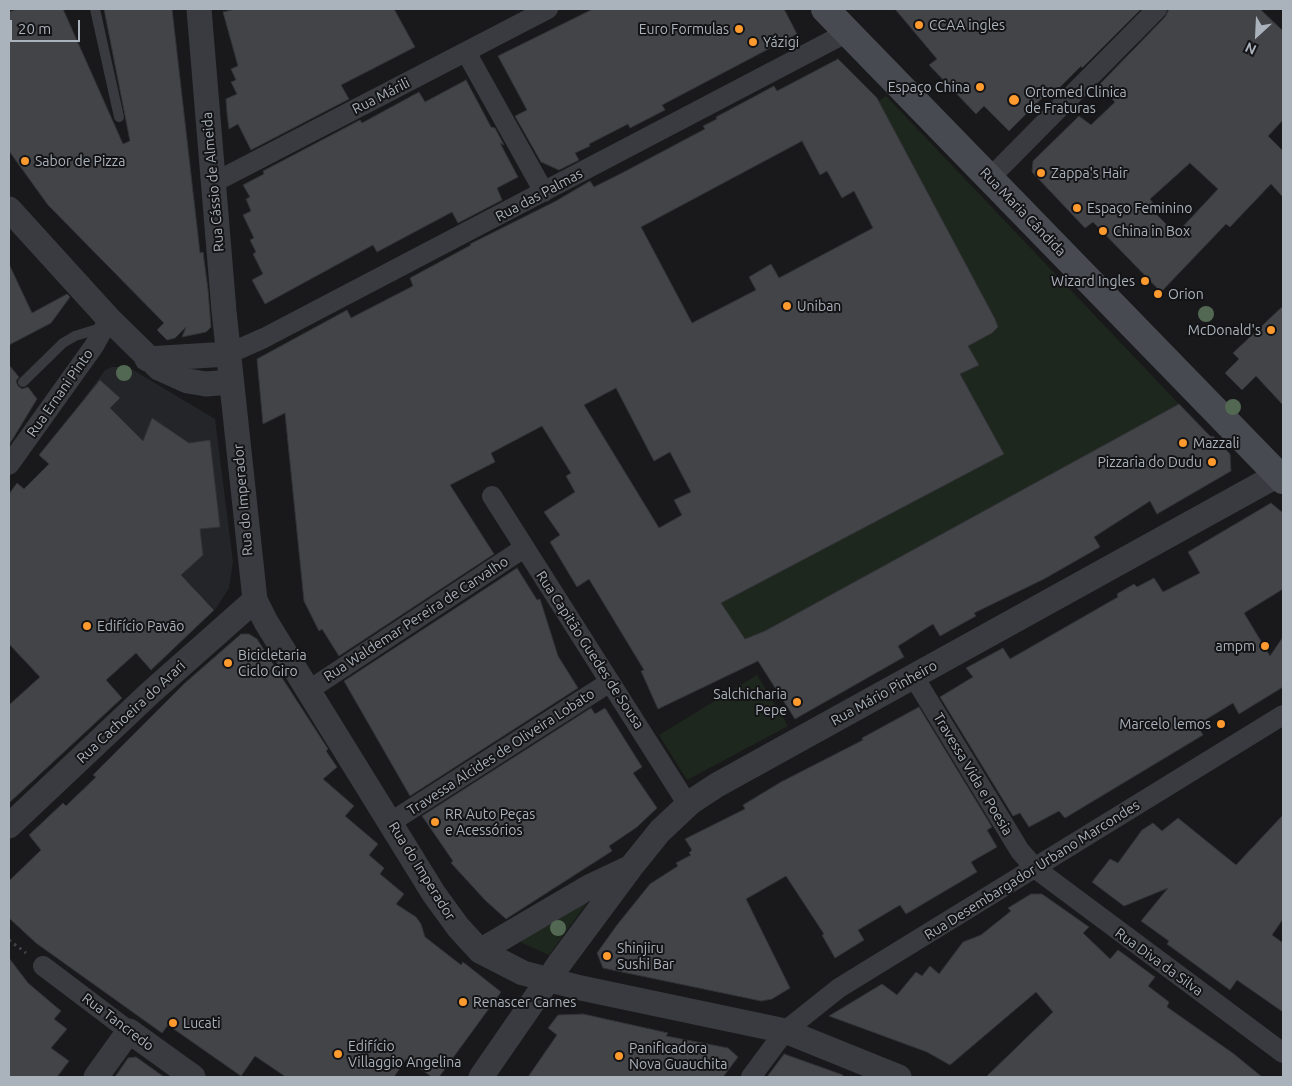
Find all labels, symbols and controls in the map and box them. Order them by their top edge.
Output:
scale bar [12,10,82,42]
north arrow [1232,10,1282,60]
place label: CCAA ingles [929,17,1005,33]
marker: CCAA ingles [913,19,925,31]
text: 20 m [18,20,51,37]
place label: Euro Formulas [639,21,729,37]
marker: Euro Formulas [733,23,745,35]
place label: Yázigi [763,34,799,50]
marker: Yázigi [747,36,759,48]
text: N [1243,39,1259,58]
street label: Rua Márili [349,74,413,118]
place label: Espaço China [888,79,970,95]
marker: Espaço China [974,81,986,93]
place label: Ortomed Clinica de Fraturas [1025,84,1127,116]
marker: Ortomed Clinica de Fraturas [1007,93,1021,107]
street label: Rua Cássio de Almeida [199,111,227,253]
place label: Sabor de Pizza [35,153,125,169]
marker: Sabor de Pizza [19,155,31,167]
street label: Rua Maria Cândida [977,164,1069,260]
street label: Rua das Palmas [493,165,585,225]
place label: Zappa's Hair [1051,165,1128,181]
marker: Zappa's Hair [1035,167,1047,179]
place label: Espaço Feminino [1087,200,1192,216]
marker: Espaço Feminino [1071,202,1083,214]
place label: China in Box [1113,223,1190,239]
marker: China in Box [1097,225,1109,237]
place label: Wizard Ingles [1051,273,1135,289]
marker: Wizard Ingles [1139,275,1151,287]
place label: Orion [1168,286,1204,302]
marker: Orion [1152,288,1164,300]
place label: Uniban [797,298,841,314]
marker: Uniban [781,300,793,312]
place label: McDonald's [1188,322,1261,338]
marker: McDonald's [1265,324,1277,336]
street label: Rua Ernani Pinto [23,346,97,440]
place label: Mazzali [1193,435,1239,451]
marker: Mazzali [1177,437,1189,449]
street label: Rua do Imperador [230,443,256,557]
place label: Pizzaria do Dudu [1097,454,1202,470]
marker: Pizzaria do Dudu [1206,456,1218,468]
street label: Rua Waldemar Pereira de Carvalho [321,553,511,685]
street label: Rua Capitão Guedes de Sousa [533,568,647,732]
place label: Edifício Pavão [97,618,185,634]
marker: Edifício Pavão [81,620,93,632]
place label: ampm [1215,638,1255,654]
marker: ampm [1259,640,1271,652]
place label: Bicicletaria Ciclo Giro [238,647,307,680]
street label: Rua Cachoeira do Arari [73,657,189,767]
marker: Bicicletaria Ciclo Giro [222,657,234,669]
street label: Rua Mário Pinheiro [828,657,940,729]
street label: Travessa Alcides de Oliveira Lobato [404,685,598,819]
place label: Salchicharia Pepe [713,686,787,719]
marker: Salchicharia Pepe [791,696,803,708]
street label: Travessa Vida e Poesia [930,710,1016,838]
place label: Marcelo lemos [1119,716,1211,732]
marker: Marcelo lemos [1215,718,1227,730]
street label: Rua Desembargador Urbano Marcondes [921,797,1143,943]
place label: RR Auto Peças e Acessórios [445,806,535,839]
marker: RR Auto Peças e Acessórios [429,816,441,828]
street label: Rua do Imperador [385,819,459,923]
street label: Rua Diva da Silva [1112,924,1206,1000]
place label: Shinjiru Sushi Bar [617,940,674,972]
marker: Shinjiru Sushi Bar [601,950,613,962]
street label: Rua Tancredo [79,990,157,1054]
place label: Renascer Carnes [473,994,576,1010]
marker: Renascer Carnes [457,996,469,1008]
place label: Lucati [183,1015,221,1031]
marker: Lucati [167,1017,179,1029]
place label: Edifício Villaggio Angelina [348,1038,461,1070]
place label: Panificadora Nova Guauchita [629,1040,727,1072]
marker: Edifício Villaggio Angelina [332,1048,344,1060]
marker: Panificadora Nova Guauchita [613,1050,625,1062]

